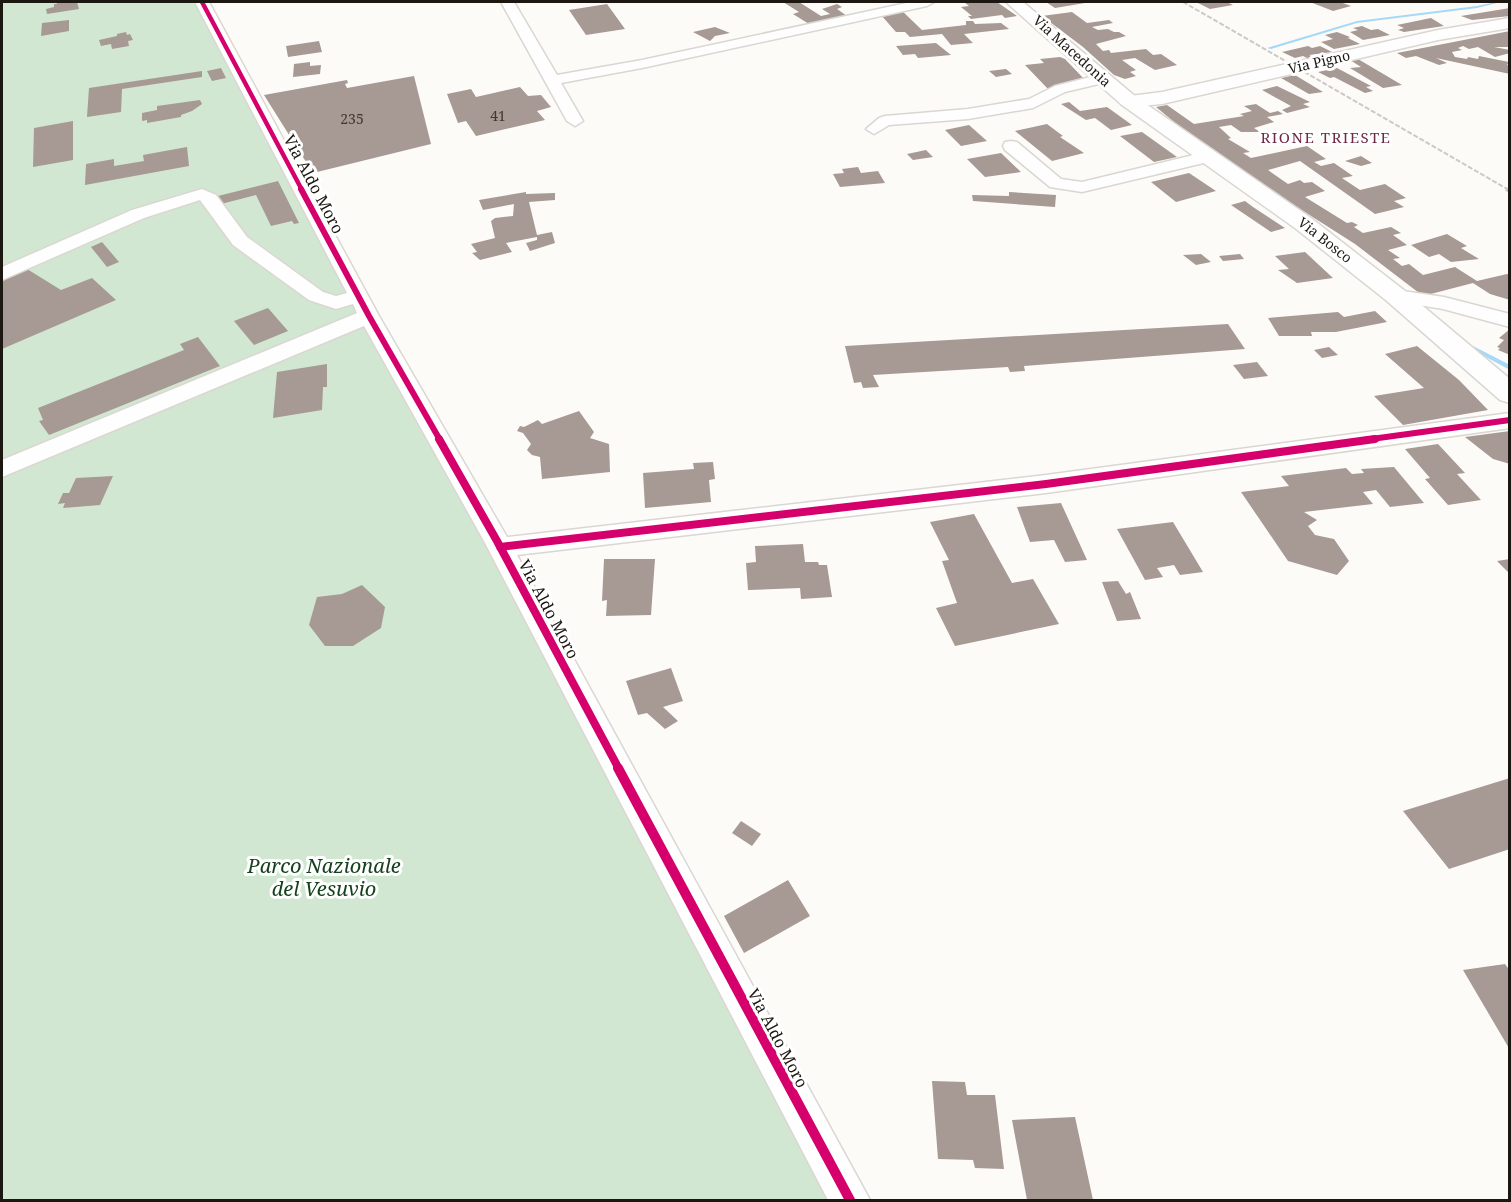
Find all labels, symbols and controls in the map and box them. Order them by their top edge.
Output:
street label: Via Macedonia [1029,10,1116,91]
street label: Via Pigno [1286,45,1352,78]
house number: 41 [490,106,506,125]
house number: 235 [340,109,364,128]
district label: RIONE TRIESTE [1261,127,1391,147]
street label: Via Aldo Moro [279,130,349,238]
street label: Via Bosco [1294,212,1356,267]
street label: Via Aldo Moro [514,555,584,663]
park label: Parco Nazionale del Vesuvio [246,852,401,902]
street label: Via Aldo Moro [743,984,813,1092]

